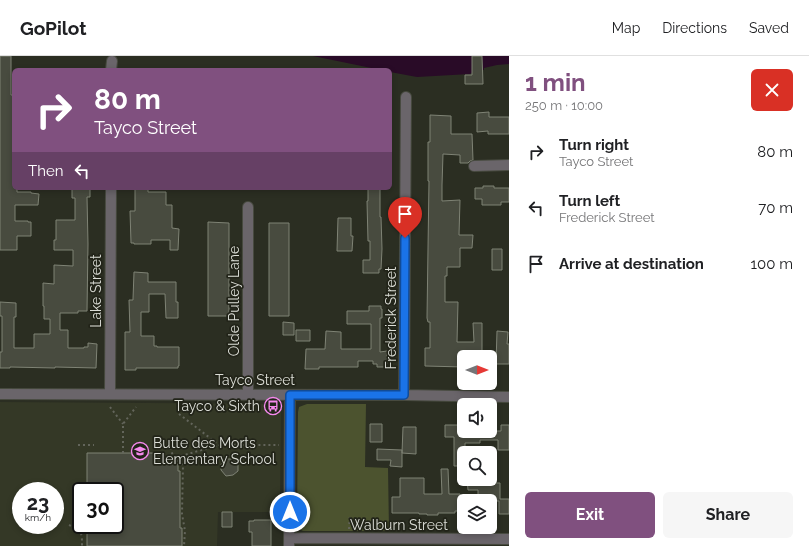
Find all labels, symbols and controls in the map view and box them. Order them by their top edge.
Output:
text: GoPilot [20,17,86,39]
text: Map [612,20,640,36]
text: Directions [662,20,727,36]
text: Saved [749,20,789,36]
text: 1 min [525,68,586,97]
button: close [751,69,793,111]
text: 80 m [94,83,161,116]
icon: right [28,84,80,136]
text: 250 m · 10:00 [525,98,603,113]
text: Tayco Street [94,117,197,138]
text: Turn right [559,136,629,154]
icon: right [525,141,547,163]
text: 80 m [757,143,793,161]
text: Tayco Street [559,154,633,169]
icon: left [71,160,93,182]
text: Then [28,162,63,180]
text: Turn left [559,192,620,210]
pin [388,197,422,238]
icon: left [525,197,547,219]
text: 70 m [758,199,793,217]
icon: arrive [394,203,416,225]
text: Frederick Street [559,210,655,225]
street label: Olde Pulley Lane [226,246,242,356]
icon: arrive [525,253,547,275]
street label: Lake Street [88,254,104,328]
text: Arrive at destination [559,255,704,273]
text: 100 m [751,255,793,273]
street label: Frederick Street [383,266,399,370]
north arrow [457,350,497,390]
map controls [457,350,497,534]
street label: Tayco Street [215,372,295,388]
bus stop icon: Tayco & Sixth [263,396,283,416]
place label: Tayco & Sixth [174,398,260,414]
button: sound [457,398,497,438]
place label: Butte des Morts Elementary School [153,435,276,467]
school or university icon: Butte des Morts Elementary School [130,441,150,461]
button: search [457,446,497,486]
speed limit sign: 30 [72,482,124,534]
text: 23 [27,491,49,515]
position arrow [269,491,311,533]
button: Exit [525,492,655,538]
button: Share [663,492,793,538]
button: layers [457,494,497,534]
text: km/h [25,512,51,523]
street label: Walburn Street [350,517,448,533]

